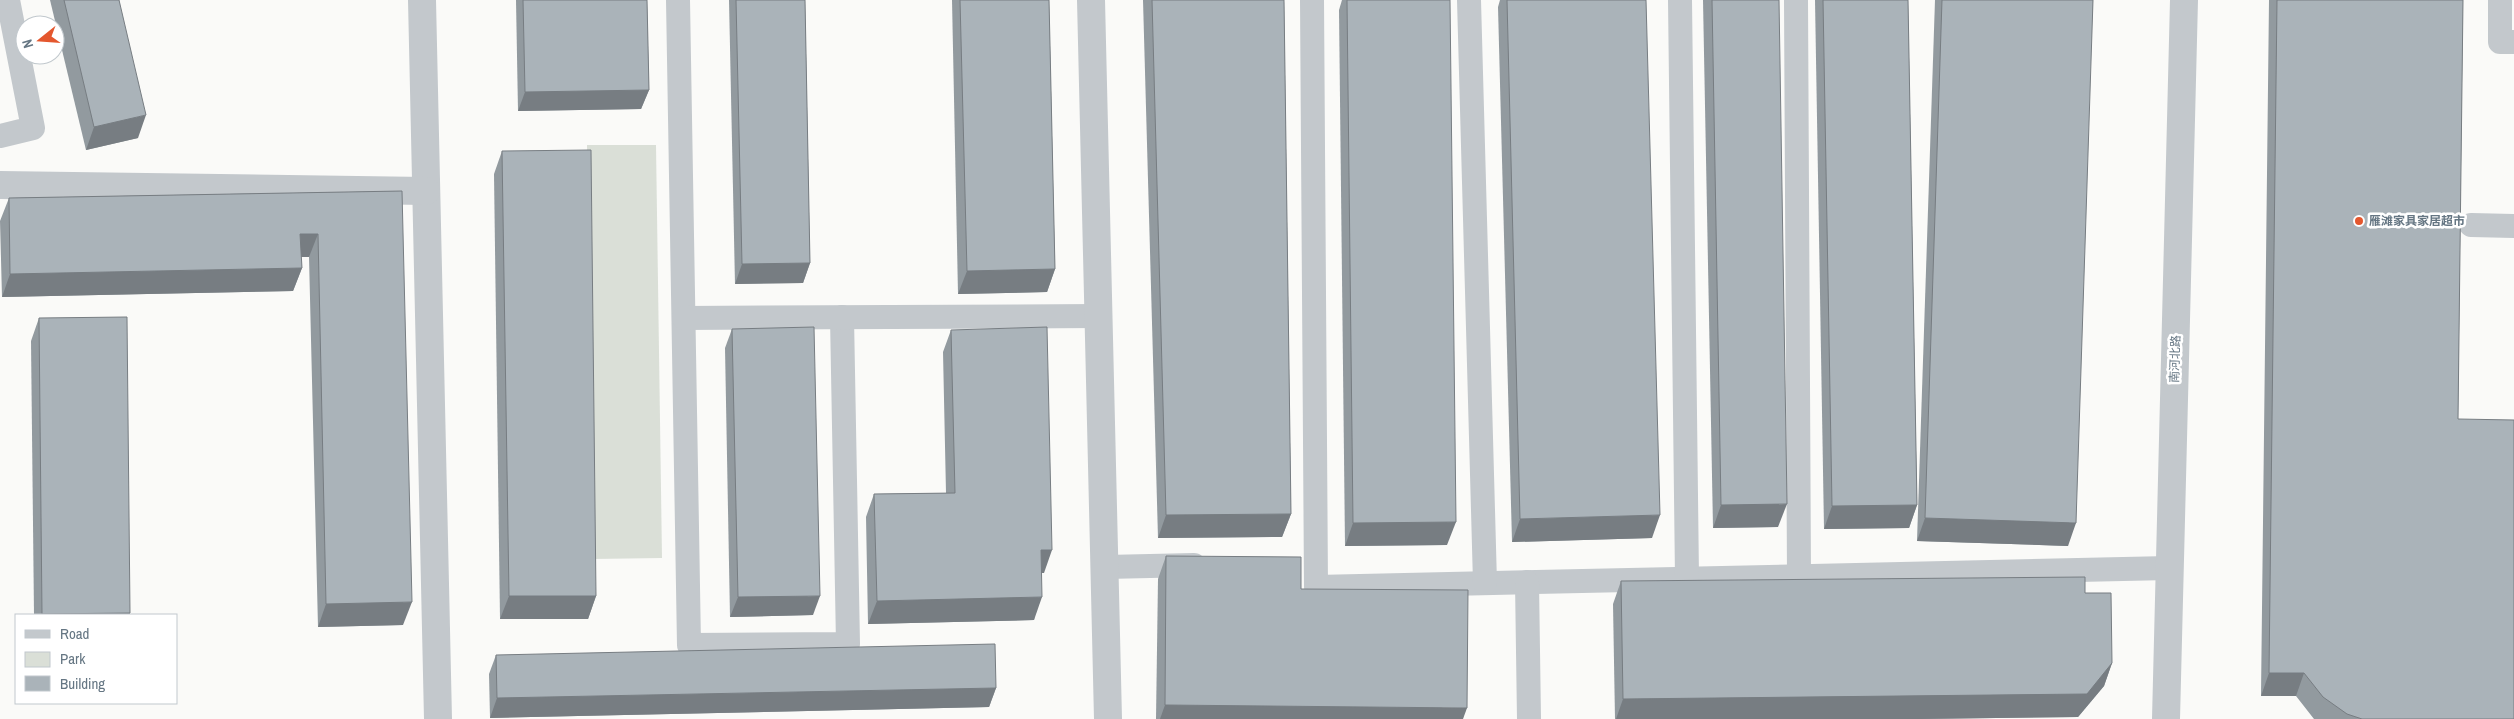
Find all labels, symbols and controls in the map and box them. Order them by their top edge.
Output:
north arrow [15,15,65,65]
text: N [18,37,37,50]
place label: 雁滩家具家居超市 [2369,213,2465,229]
marker: 雁滩家具家居超市 [2353,215,2365,227]
street label: 南河北路 [2166,335,2184,383]
legend [15,614,178,704]
text: Road [60,623,89,644]
text: Park [60,648,86,669]
text: Building [60,673,105,694]

